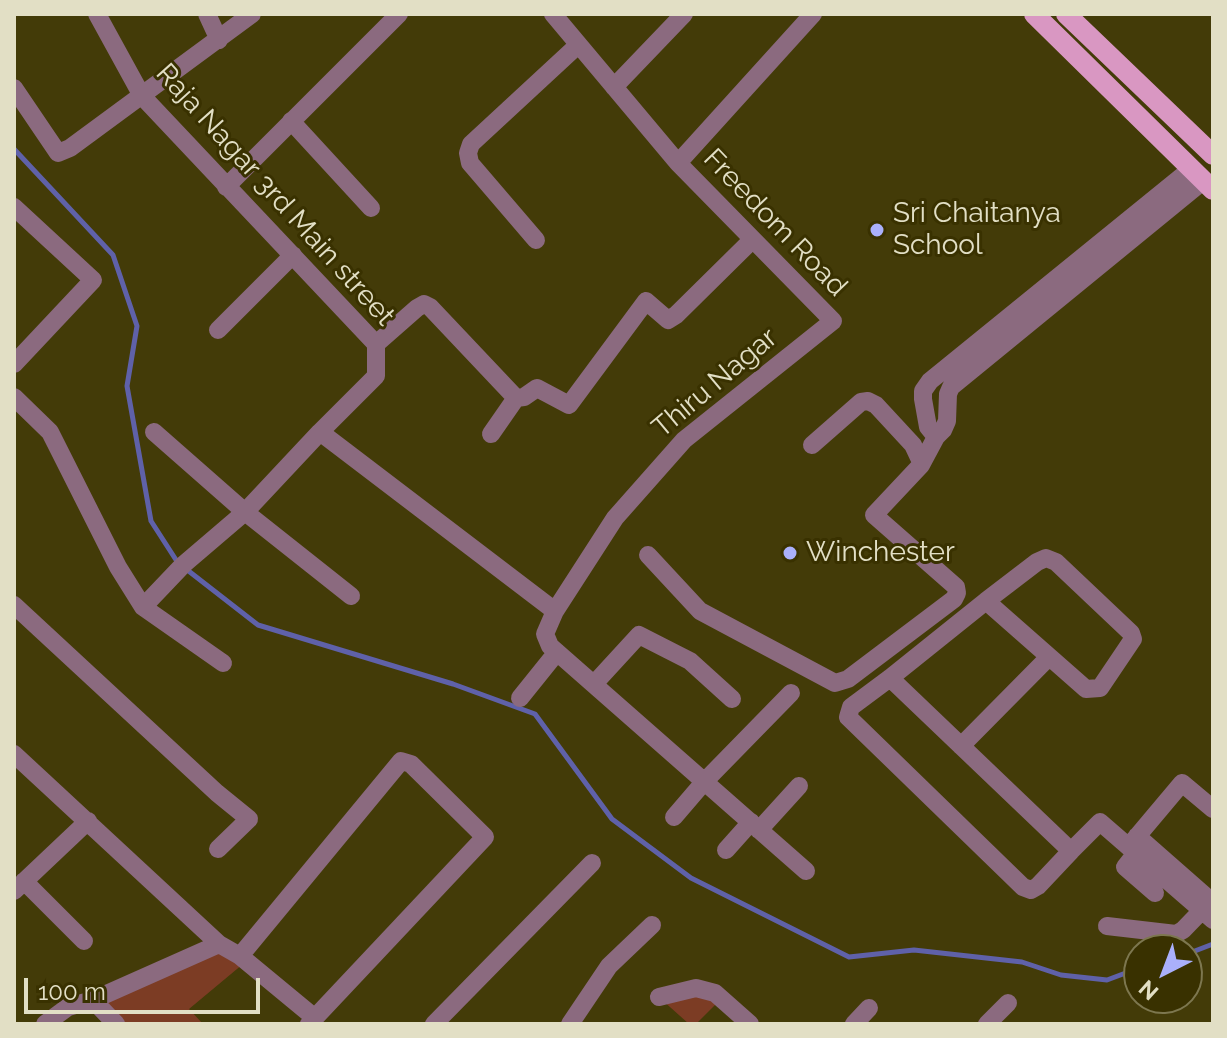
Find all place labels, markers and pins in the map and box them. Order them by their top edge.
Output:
place label: Sri Chaitanya School [893,197,1061,263]
marker: Sri Chaitanya School [868,221,886,239]
place label: Winchester [806,536,955,570]
marker: Winchester [781,544,799,562]

